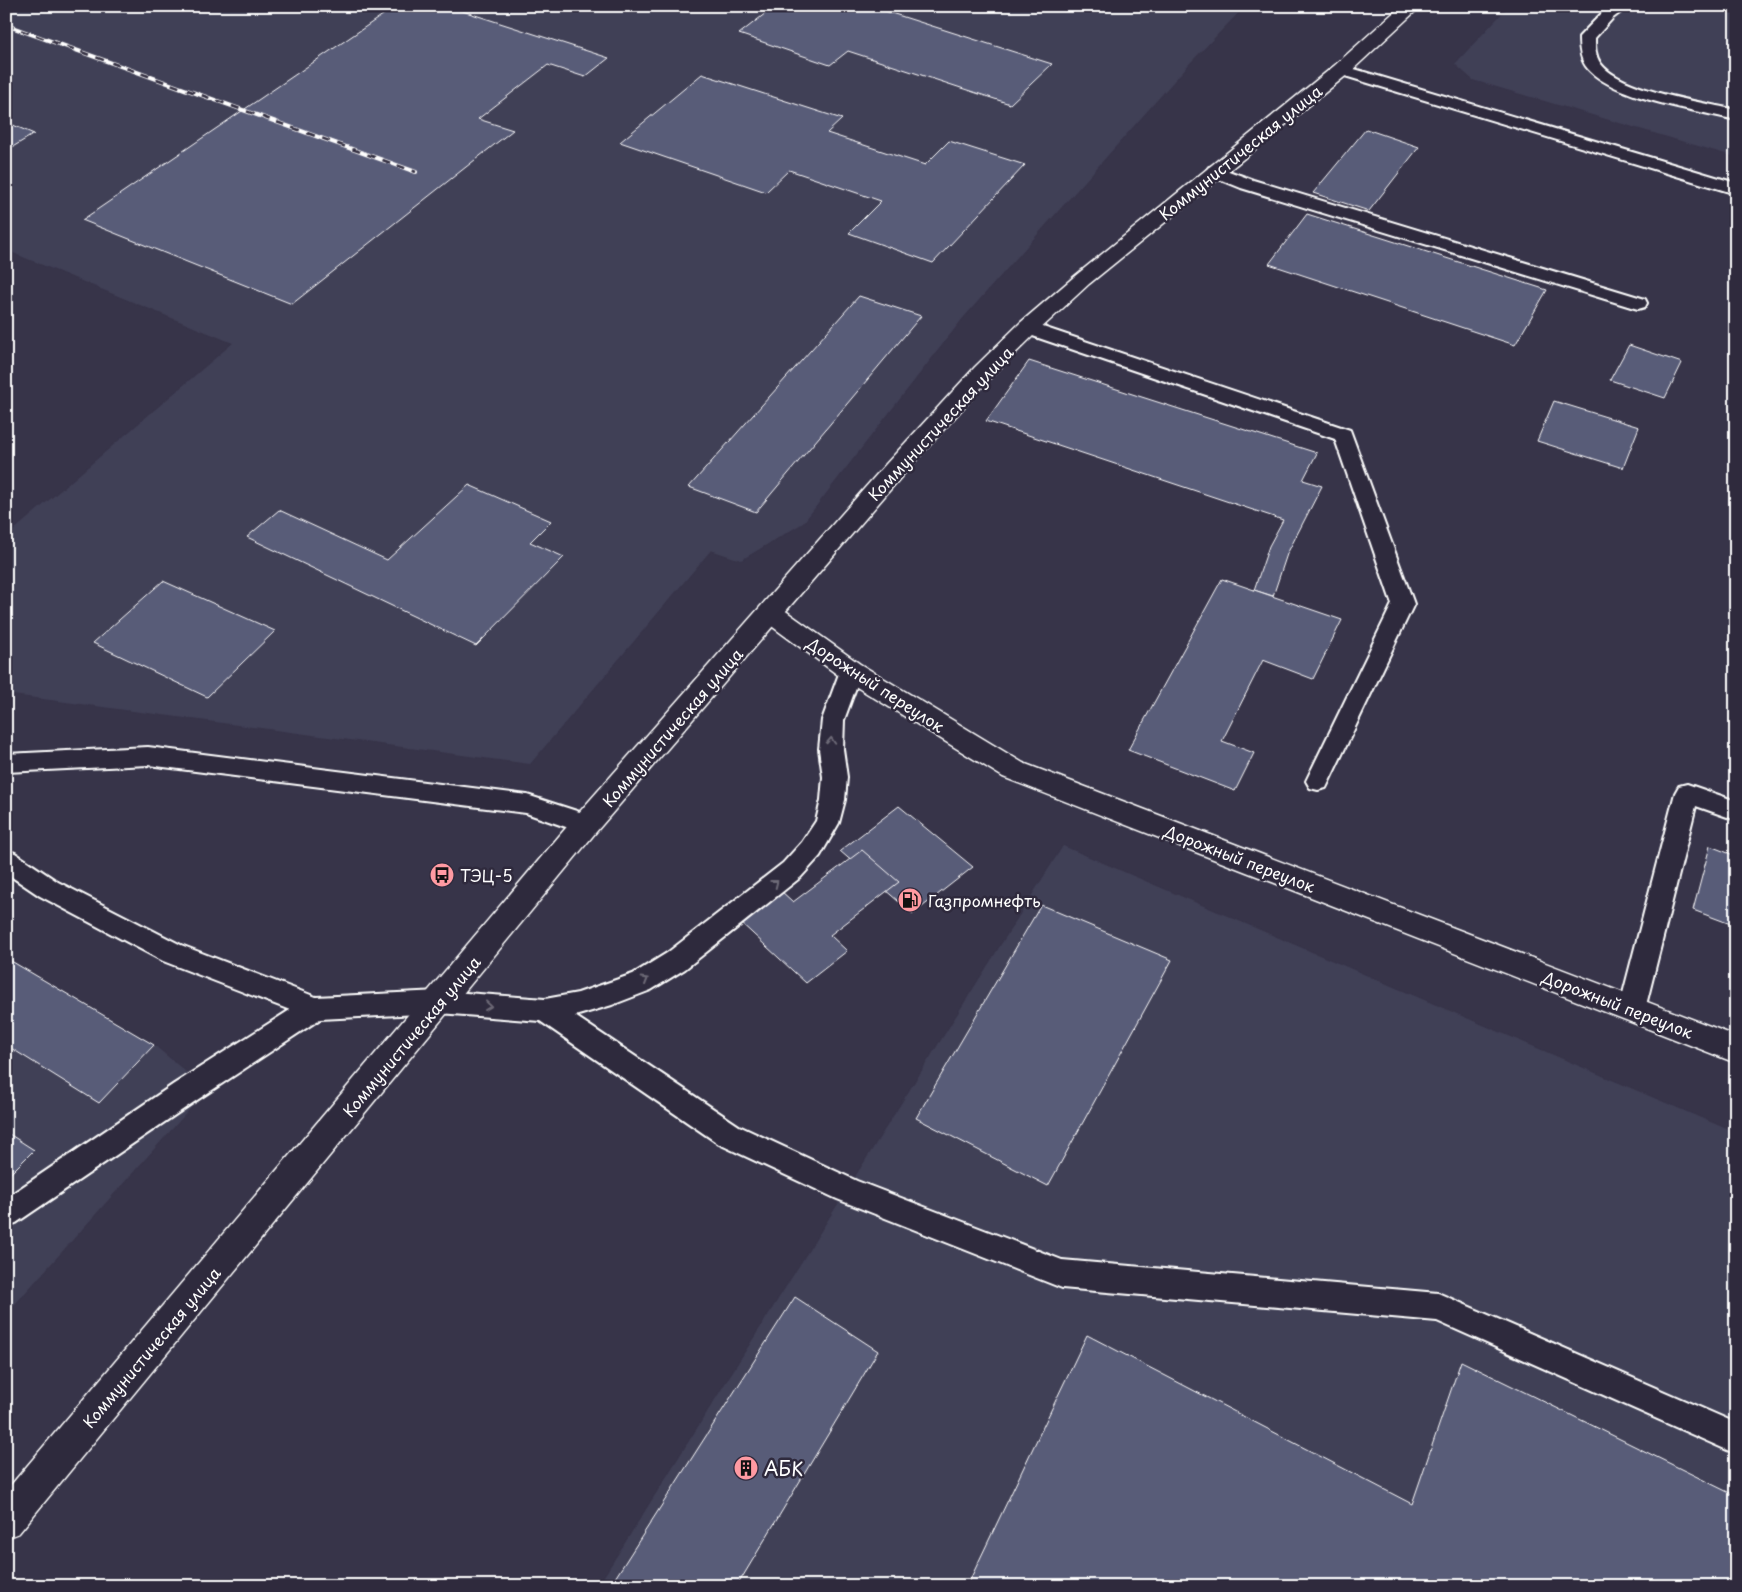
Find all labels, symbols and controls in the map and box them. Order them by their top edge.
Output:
street label: Коммунистическая улица [1153,79,1327,225]
street label: Коммунистическая улица [862,340,1018,506]
street label: Дорожный переулок [802,630,950,738]
street label: Коммунистическая улица [596,642,748,812]
one-way arrow [826,737,837,745]
street label: Дорожный переулок [1160,818,1319,898]
bus stop icon: ТЭЦ-5 [429,862,455,888]
place label: ТЭЦ-5 [460,863,512,887]
one-way arrow [770,880,779,889]
fuel station icon: Газпромнефть [897,887,923,913]
place label: Газпромнефть [928,888,1041,912]
street label: Коммунистическая улица [336,950,486,1122]
street label: Дорожный переулок [1538,964,1697,1044]
one-way arrow [640,976,649,986]
one-way arrow [484,1000,492,1011]
street label: Коммунистическая улица [76,1261,226,1433]
place label: АБК [764,1454,803,1482]
building icon: АБК [733,1455,759,1481]

